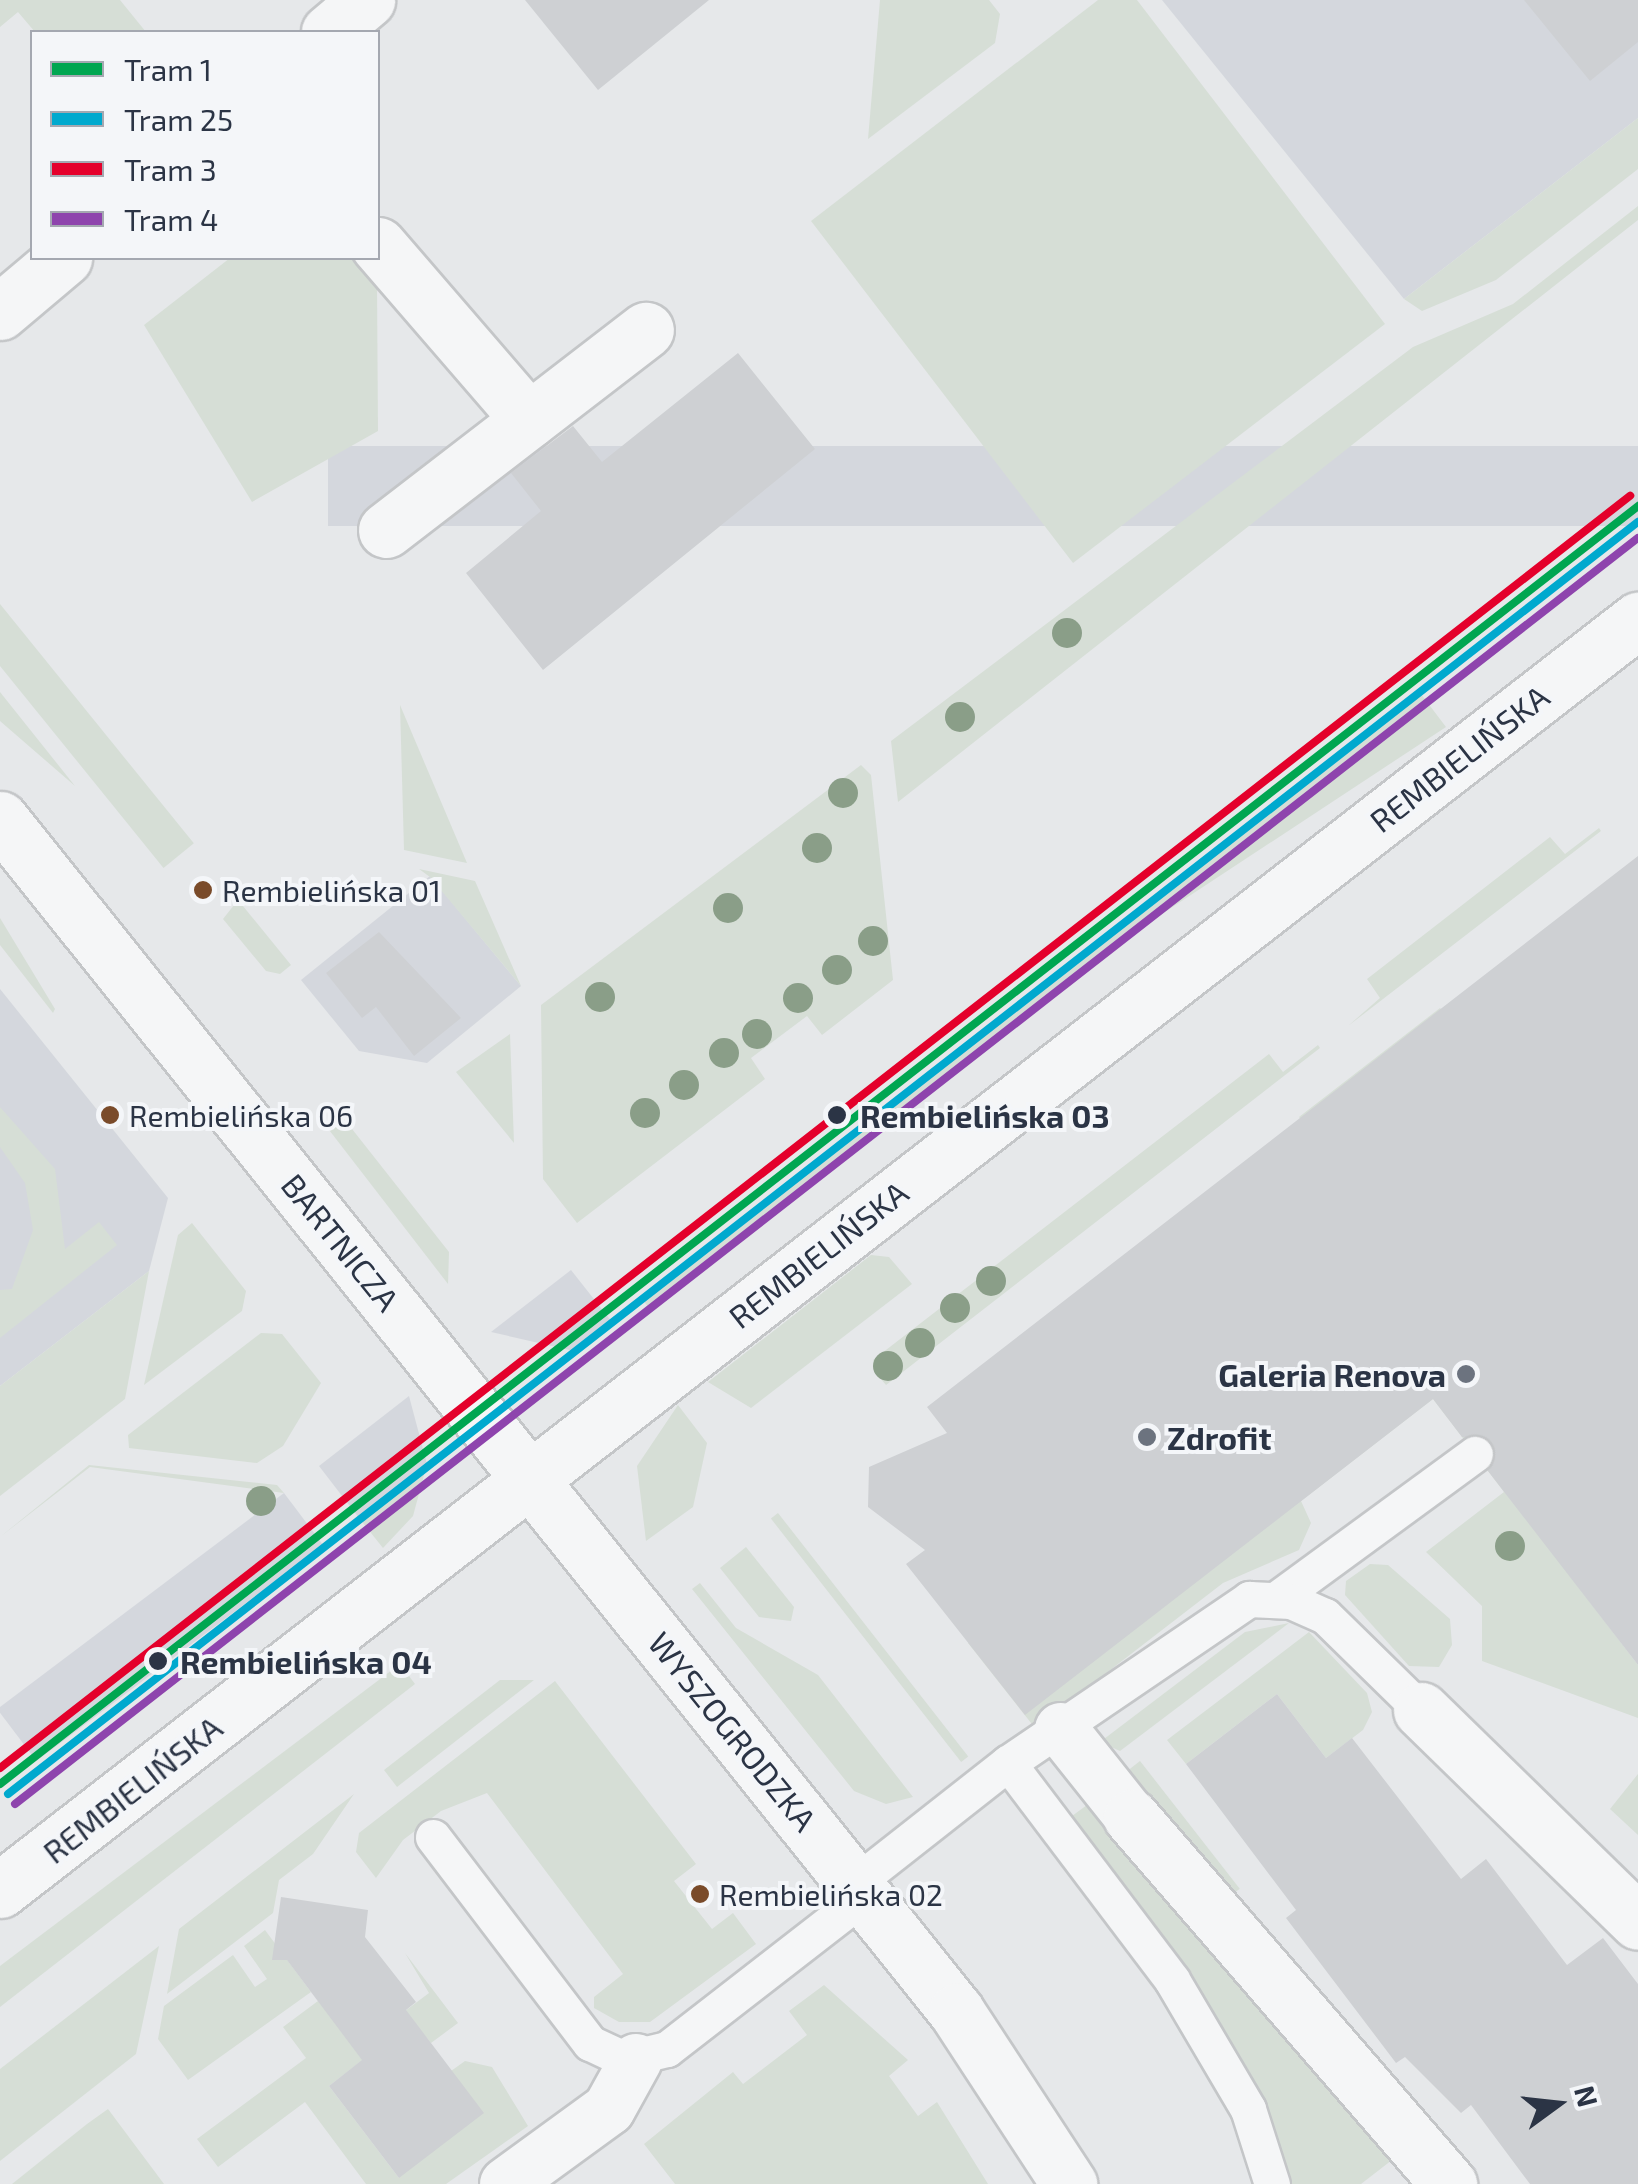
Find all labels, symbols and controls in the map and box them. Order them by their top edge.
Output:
legend [30,30,380,260]
text: Tram 1 [124,51,212,87]
text: Tram 25 [124,101,233,137]
text: Tram 3 [124,151,217,187]
text: Tram 4 [124,201,219,237]
street label: REMBIELIŃSKA [1362,676,1556,840]
place label: Rembielińska 01 [222,872,441,908]
marker: Rembielińska 01 [193,880,213,900]
place label: Rembielińska 03 [860,1096,1110,1134]
place label: Rembielińska 06 [129,1097,353,1133]
marker: Rembielińska 03 [824,1102,850,1128]
marker: Rembielińska 06 [100,1105,120,1125]
street label: BARTNICZA [274,1166,408,1318]
street label: REMBIELIŃSKA [721,1172,915,1336]
place label: Galeria Renova [1218,1355,1446,1393]
marker: Galeria Renova [1455,1363,1477,1385]
place label: Zdrofit [1167,1418,1272,1456]
marker: Zdrofit [1136,1426,1158,1448]
street label: WYSZOGRODZKA [641,1624,825,1838]
place label: Rembielińska 04 [180,1642,432,1680]
marker: Rembielińska 04 [145,1648,171,1674]
street label: REMBIELIŃSKA [35,1707,229,1871]
place label: Rembielińska 02 [719,1876,943,1912]
marker: Rembielińska 02 [690,1884,710,1904]
north arrow [1508,2054,1608,2154]
text: N [1568,2082,1606,2110]

